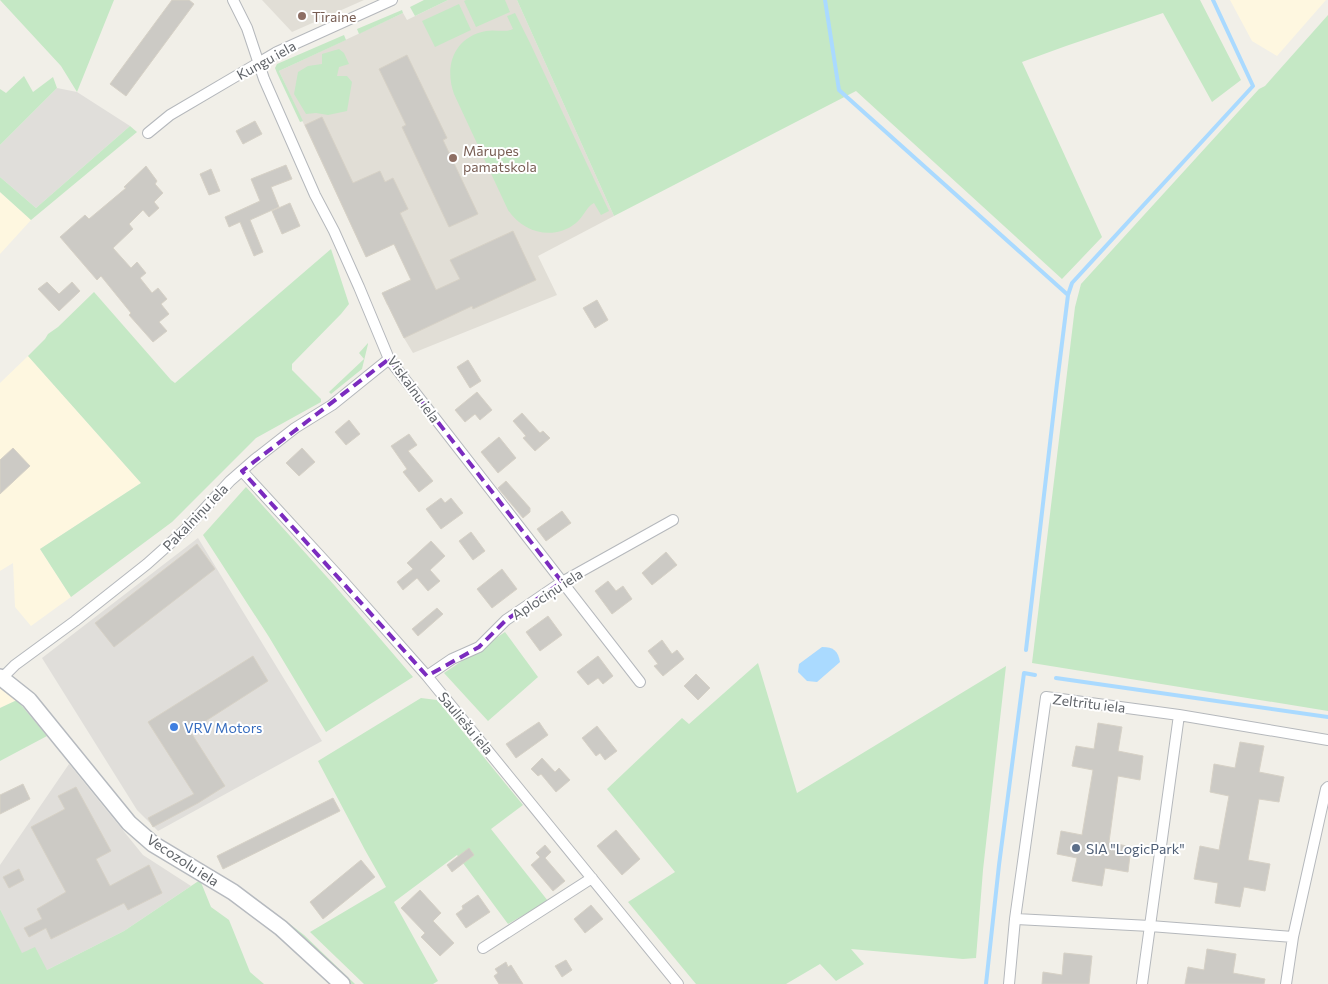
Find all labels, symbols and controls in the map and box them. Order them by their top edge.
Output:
place label: Tīraine [312,8,356,25]
marker: Tīraine [296,10,308,22]
street label: Kungu iela [233,37,299,83]
place label: Mārupes pamatskola [463,142,537,175]
marker: Mārupes pamatskola [447,152,459,164]
street label: Viskalnu iela [384,352,444,426]
street label: Pakalniņu iela [159,480,232,555]
street label: Aplociņu iela [508,565,586,624]
street label: Sauliešu iela [435,688,497,758]
street label: Zeltrītu iela [1052,690,1126,716]
place label: VRV Motors [184,719,262,736]
marker: VRV Motors [168,721,180,733]
street label: Vecozolu iela [144,830,222,890]
place label: SIA "LogicPark" [1086,840,1185,857]
marker: SIA "LogicPark" [1070,842,1082,854]

